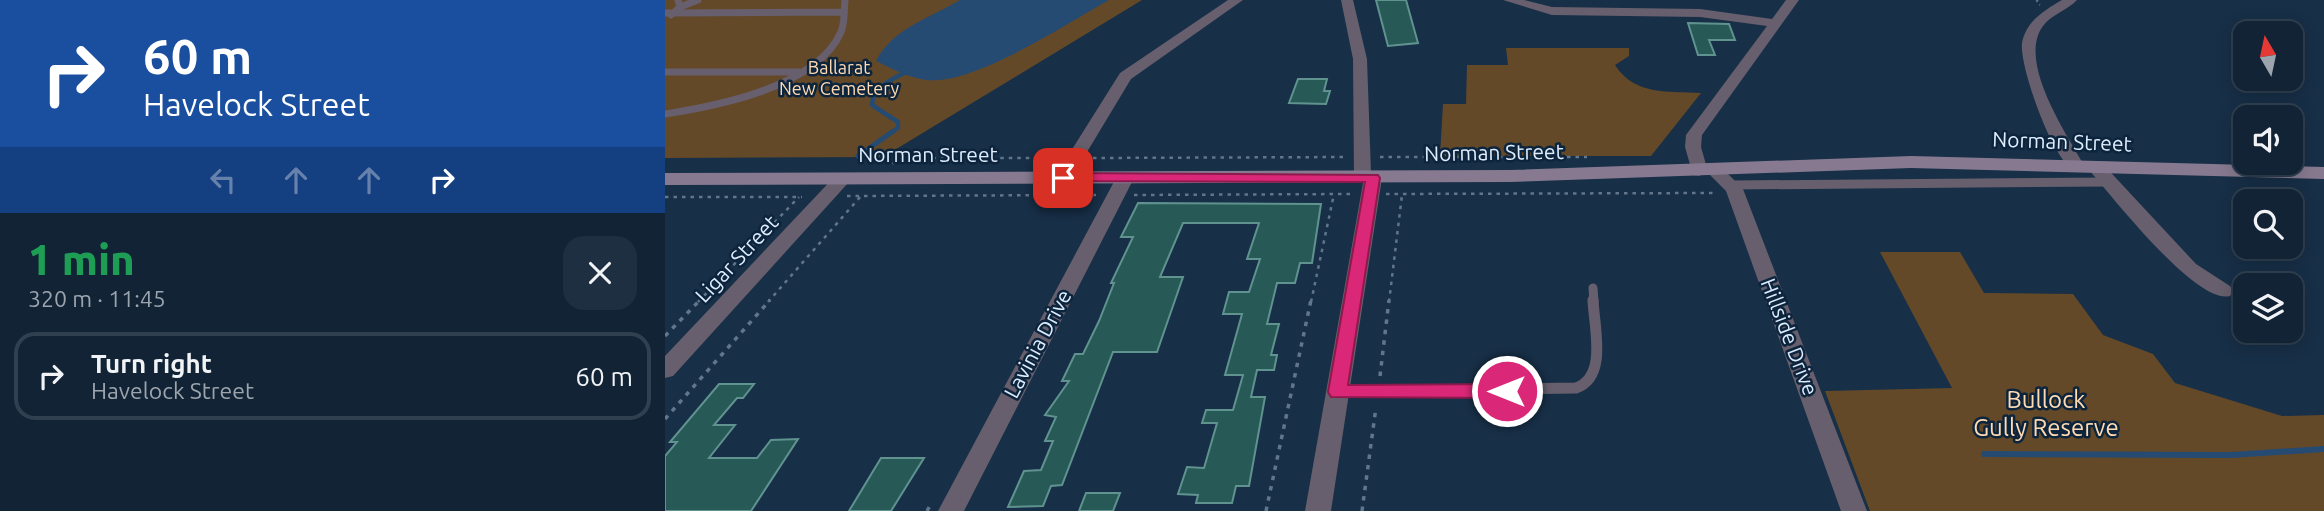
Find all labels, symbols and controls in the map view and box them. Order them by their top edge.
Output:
north arrow [2233,21,2303,91]
map controls [2233,21,2303,343]
icon: right [28,28,119,119]
text: 60 m [143,28,252,83]
park label: Ballarat New Cemetery [779,57,899,98]
text: Havelock Street [143,86,370,122]
button: sound [2233,105,2303,175]
street label: Norman Street [1992,127,2132,155]
street label: Norman Street [1424,139,1564,165]
street label: Norman Street [858,142,998,166]
pin [1033,148,1093,208]
icon: arrive [1044,159,1082,197]
icon: left [204,161,242,199]
icon: ahead [277,161,315,199]
icon: ahead [350,161,388,199]
icon: right [423,161,461,199]
button: search [2233,189,2303,259]
street label: Ligar Street [690,210,783,307]
text: 1 min [28,236,135,283]
button: close [563,236,637,310]
button: layers [2233,273,2303,343]
street label: Hillside Drive [1757,275,1823,398]
street label: Lavinia Drive [999,285,1076,402]
text: 320 m · 11:45 [28,286,166,311]
text: Turn right [91,349,212,378]
position arrow [1470,354,1544,428]
icon: right [32,357,70,395]
text: 60 m [575,362,633,391]
text: Havelock Street [91,378,254,403]
park label: Bullock Gully Reserve [1973,386,2119,441]

